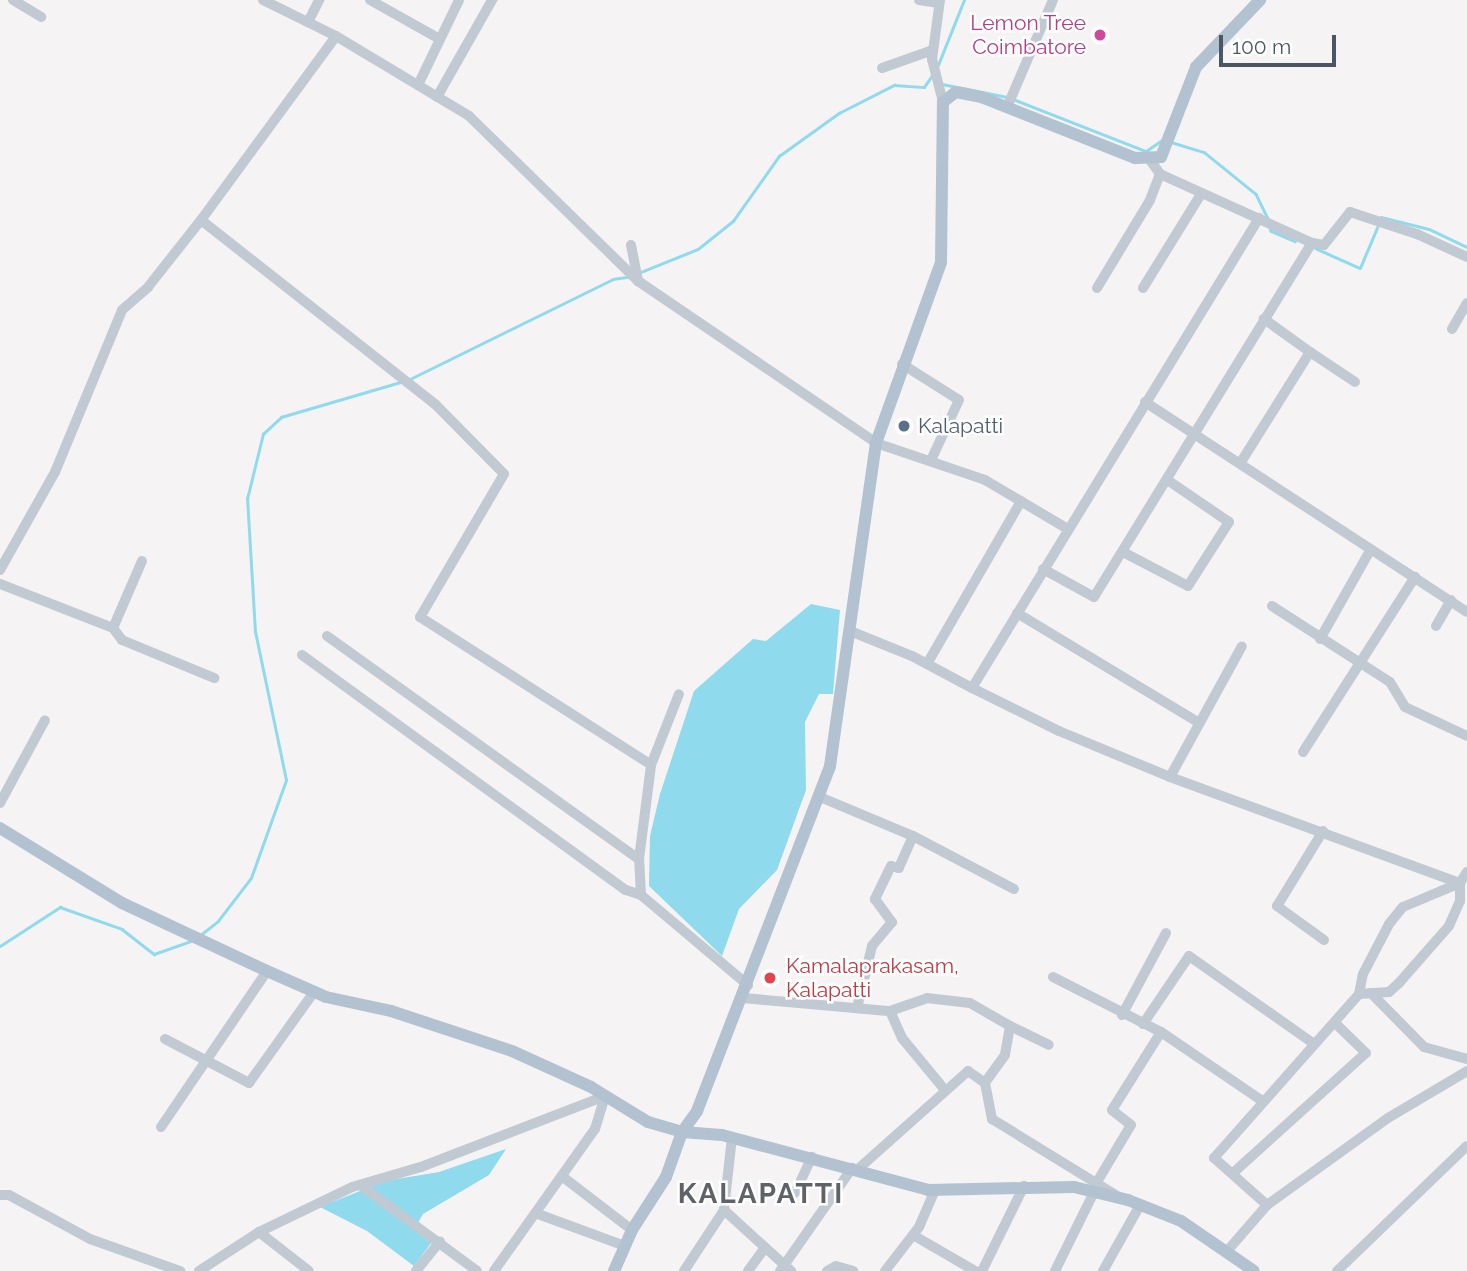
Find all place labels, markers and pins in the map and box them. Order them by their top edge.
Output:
place label: Lemon Tree Coimbatore [970,10,1086,60]
marker: Lemon Tree Coimbatore [1092,27,1108,43]
place label: Kalapatti [918,413,1003,439]
marker: Kalapatti [896,418,912,434]
place label: Kamalaprakasam, Kalapatti [786,953,959,1003]
marker: Kamalaprakasam, Kalapatti [760,968,780,988]

